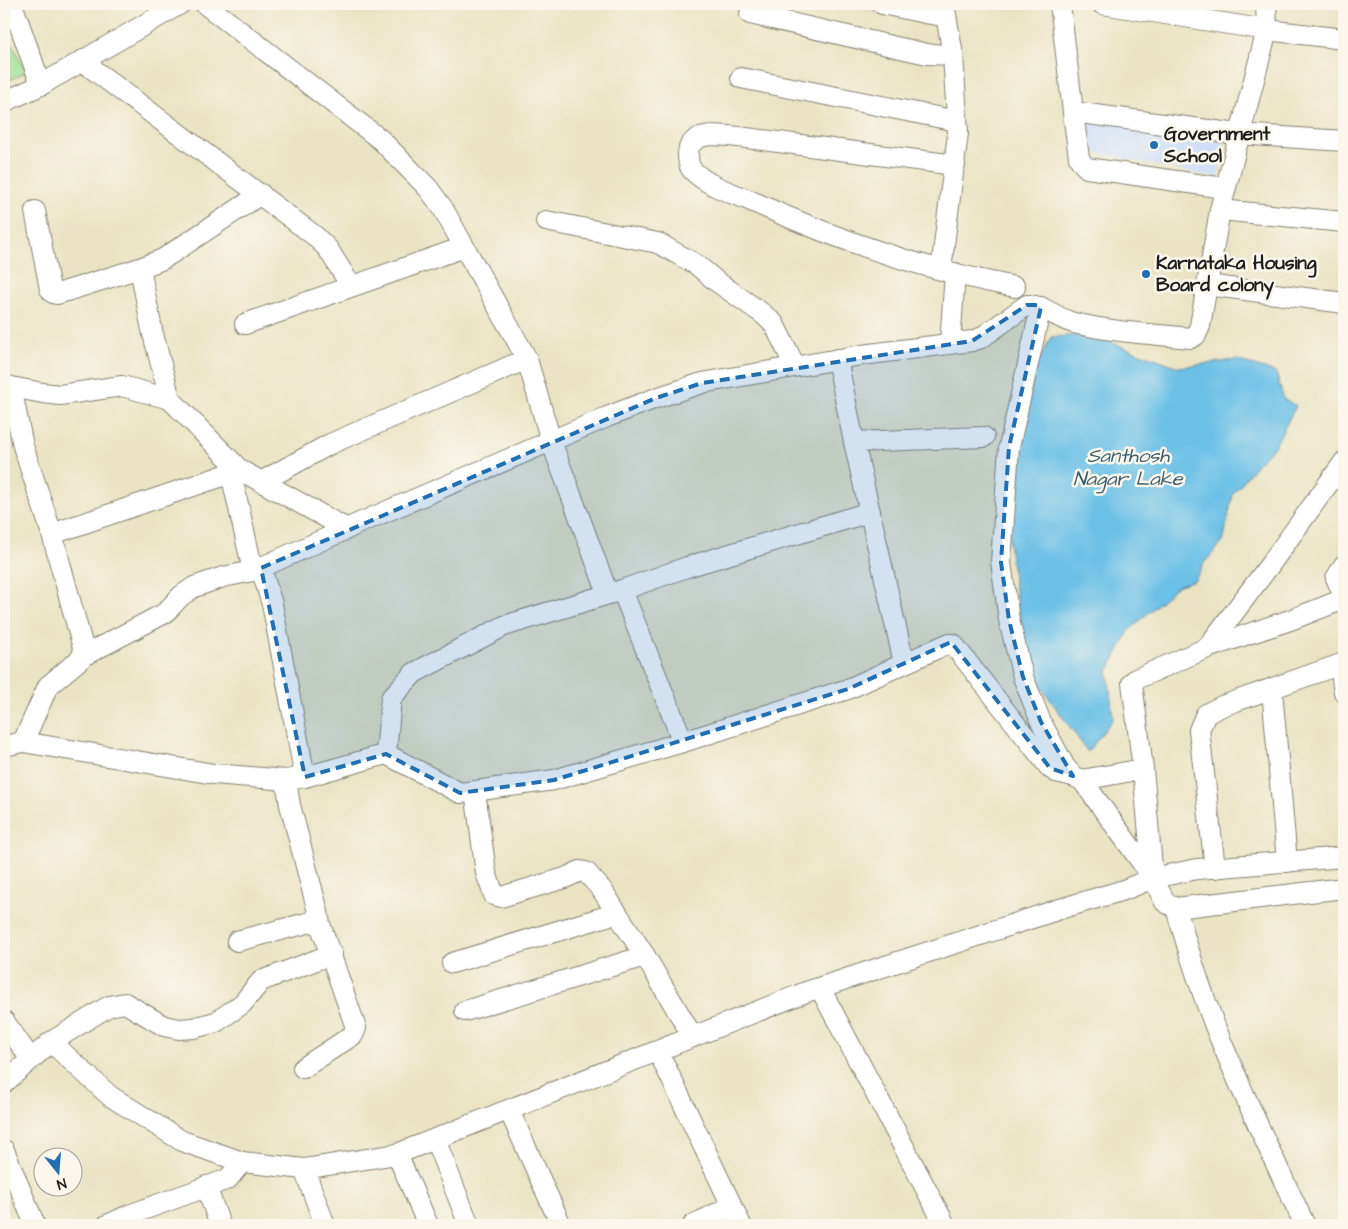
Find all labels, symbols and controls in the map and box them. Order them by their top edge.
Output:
place label: Government School [1163,121,1271,170]
marker: Government School [1148,139,1160,151]
place label: Karnataka Housing Board colony [1156,250,1317,300]
marker: Karnataka Housing Board colony [1140,268,1152,280]
water label: Santhosh Nagar Lake [1073,442,1184,494]
north arrow [32,1146,82,1196]
text: N [54,1173,69,1194]

